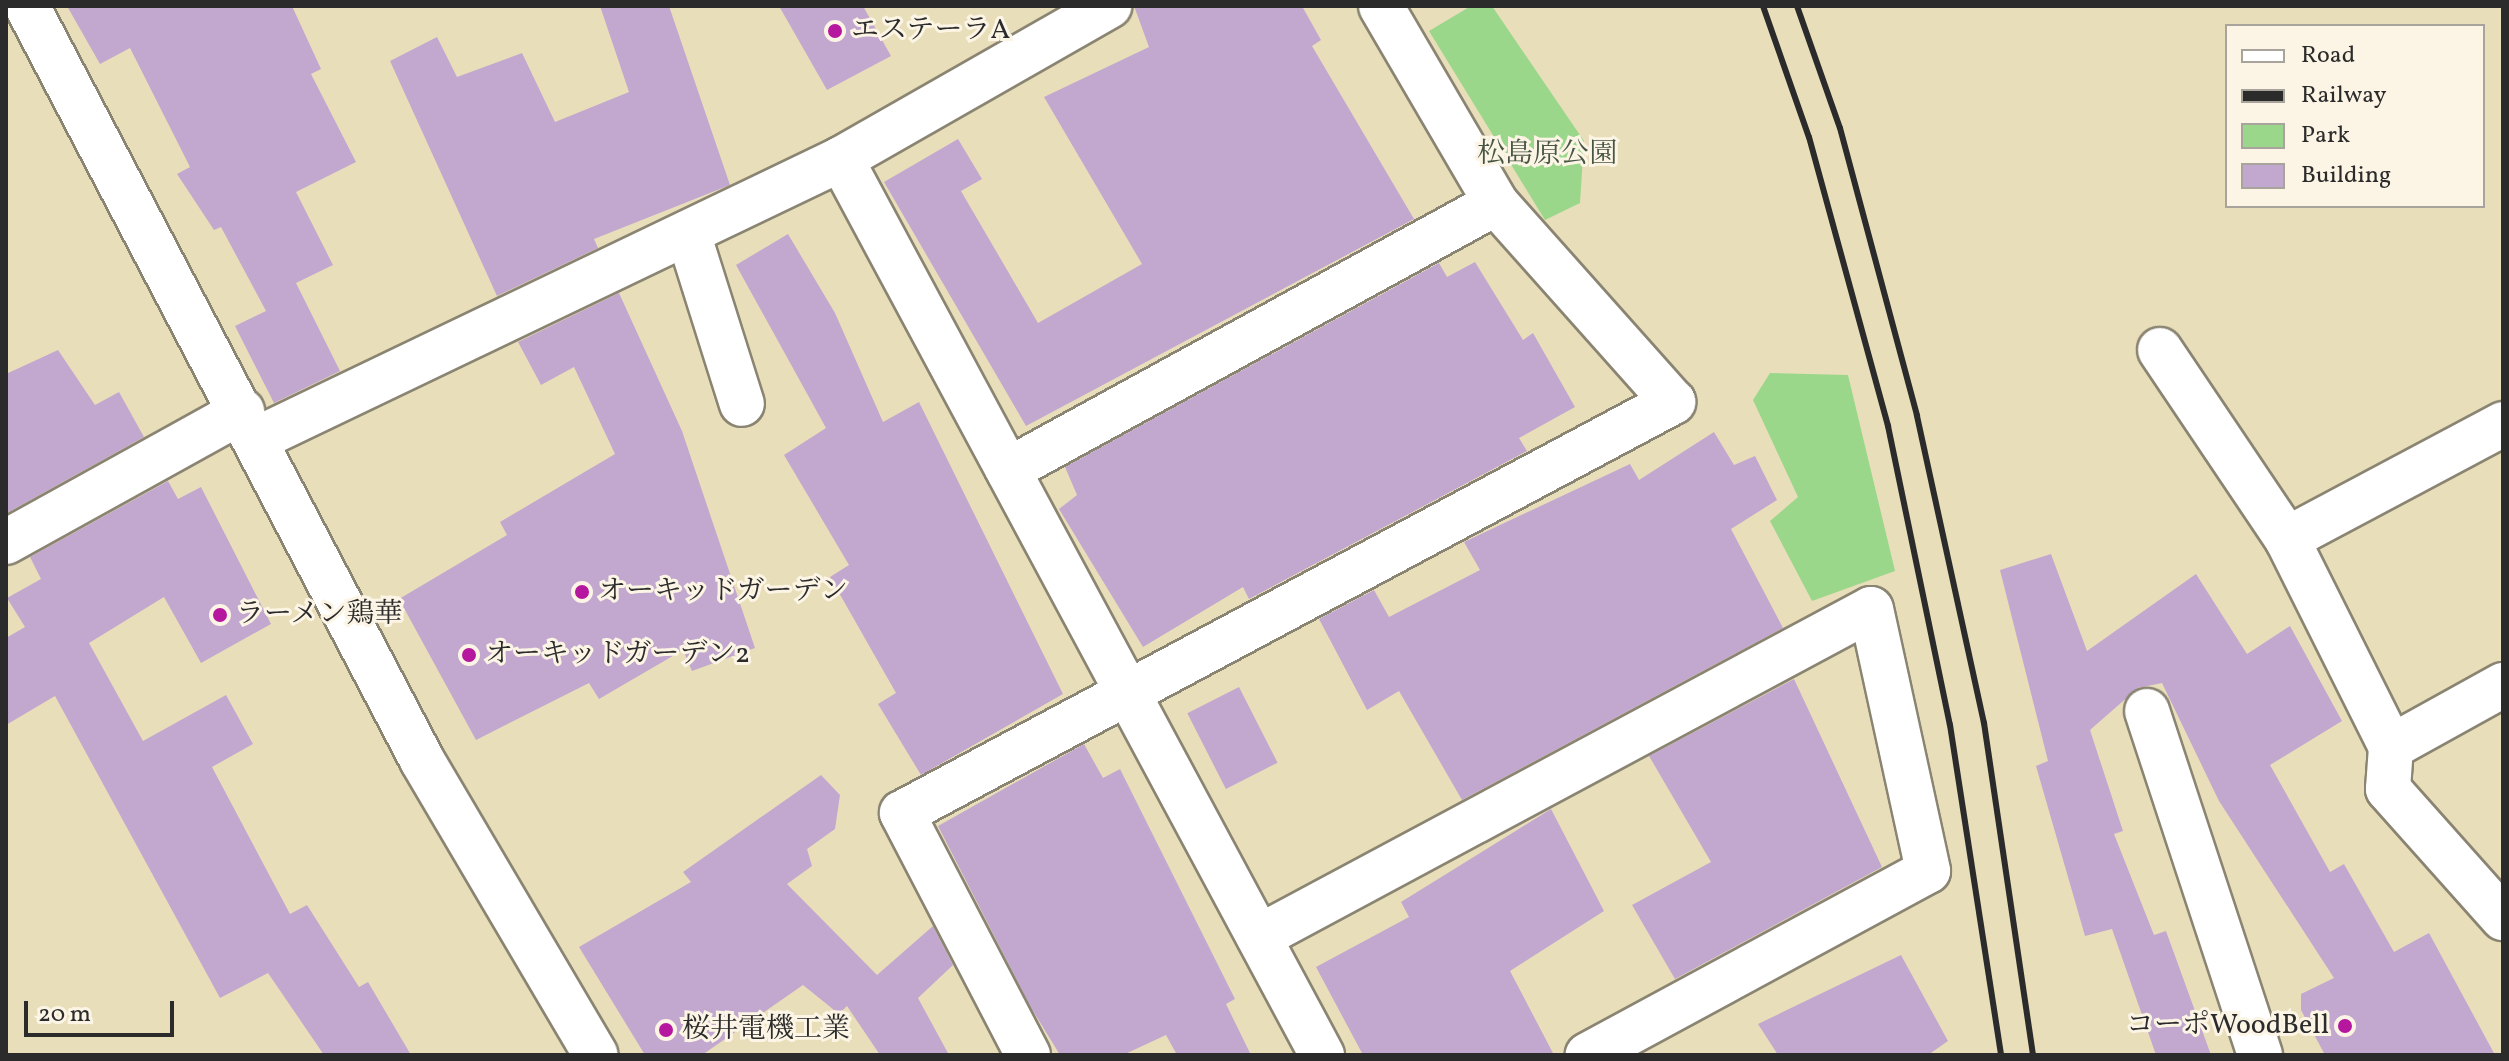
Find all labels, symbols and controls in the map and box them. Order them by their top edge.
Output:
place label: エステーラA [851,14,1011,48]
marker: エステーラA [826,22,844,40]
legend [2225,24,2485,208]
text: Road [2301,39,2355,73]
text: Railway [2301,79,2387,113]
text: Park [2301,119,2350,153]
park label: 松島原公園 [1477,138,1617,172]
text: Building [2301,159,2391,193]
place label: オーキッドガーデン [598,575,850,609]
marker: オーキッドガーデン [573,583,591,601]
place label: ラーメン鶏華 [236,598,404,632]
marker: ラーメン鶏華 [211,606,229,624]
place label: オーキッドガーデン2 [485,638,752,672]
marker: オーキッドガーデン2 [460,646,478,664]
scale bar [28,985,178,1035]
text: 20 m [38,998,91,1032]
place label: コーポWoodBell [2126,1009,2329,1043]
place label: 桜井電機工業 [682,1013,850,1047]
marker: コーポWoodBell [2336,1017,2354,1035]
marker: 桜井電機工業 [657,1021,675,1039]

